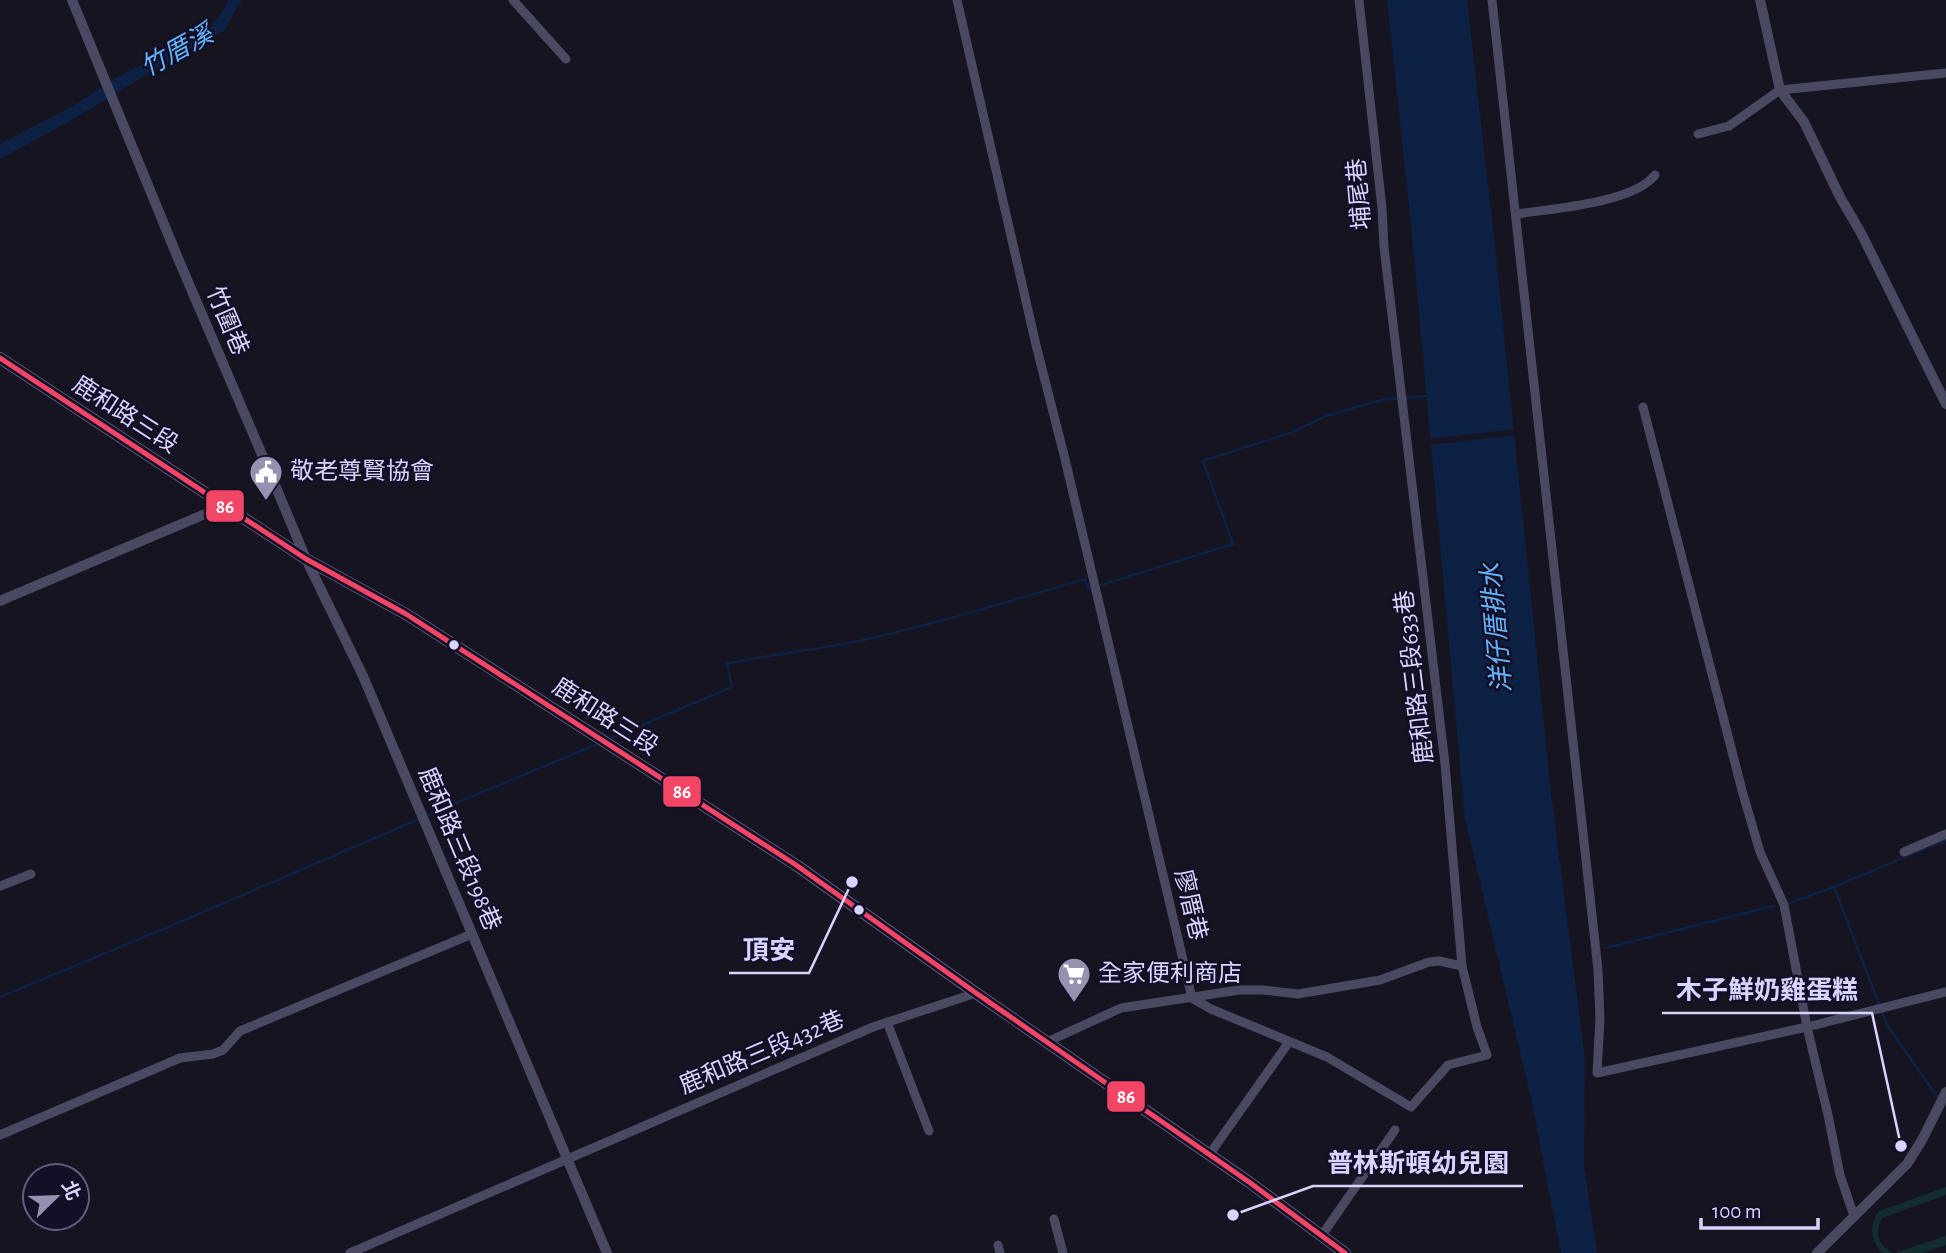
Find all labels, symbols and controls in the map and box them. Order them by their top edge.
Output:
water label: 竹厝溪 [136,18,221,81]
street label: 埔尾巷 [1343,157,1375,231]
street label: 竹圍巷 [202,282,254,359]
street label: 鹿和路三段 [68,371,183,458]
public building icon: 敬老尊賢協會 [247,453,285,502]
place label: 敬老尊賢協會 [290,458,434,484]
line badge: 86 [205,489,245,523]
text: 86 [216,498,234,517]
water label: 洋仔厝排水 [1477,561,1516,694]
street label: 鹿和路三段633巷 [1390,589,1438,766]
unlabelled marker [447,638,461,652]
street label: 鹿和路三段 [548,673,663,760]
street label: 鹿和路三段198巷 [414,763,506,934]
line badge: 86 [662,775,702,808]
text: 86 [673,783,691,802]
street label: 廖厝巷 [1170,867,1212,943]
unlabelled marker [852,903,866,917]
callout: 頂安 [729,926,809,973]
text: 頂安 [743,936,795,964]
supermarket icon: 全家便利商店 [1055,955,1093,1004]
place label: 全家便利商店 [1098,960,1242,986]
callout: 木子鮮奶雞蛋糕 [1662,966,1872,1013]
text: 木子鮮奶雞蛋糕 [1676,976,1858,1004]
street label: 鹿和路三段432巷 [675,1006,848,1099]
line badge: 86 [1106,1080,1146,1113]
text: 86 [1117,1088,1135,1107]
callout: 普林斯頓幼兒園 [1313,1139,1523,1186]
text: 普林斯頓幼兒園 [1327,1149,1509,1177]
north arrow [21,1162,91,1232]
text: 北 [58,1178,84,1203]
scale bar [1701,1186,1818,1230]
text: 100 m [1712,1201,1762,1222]

